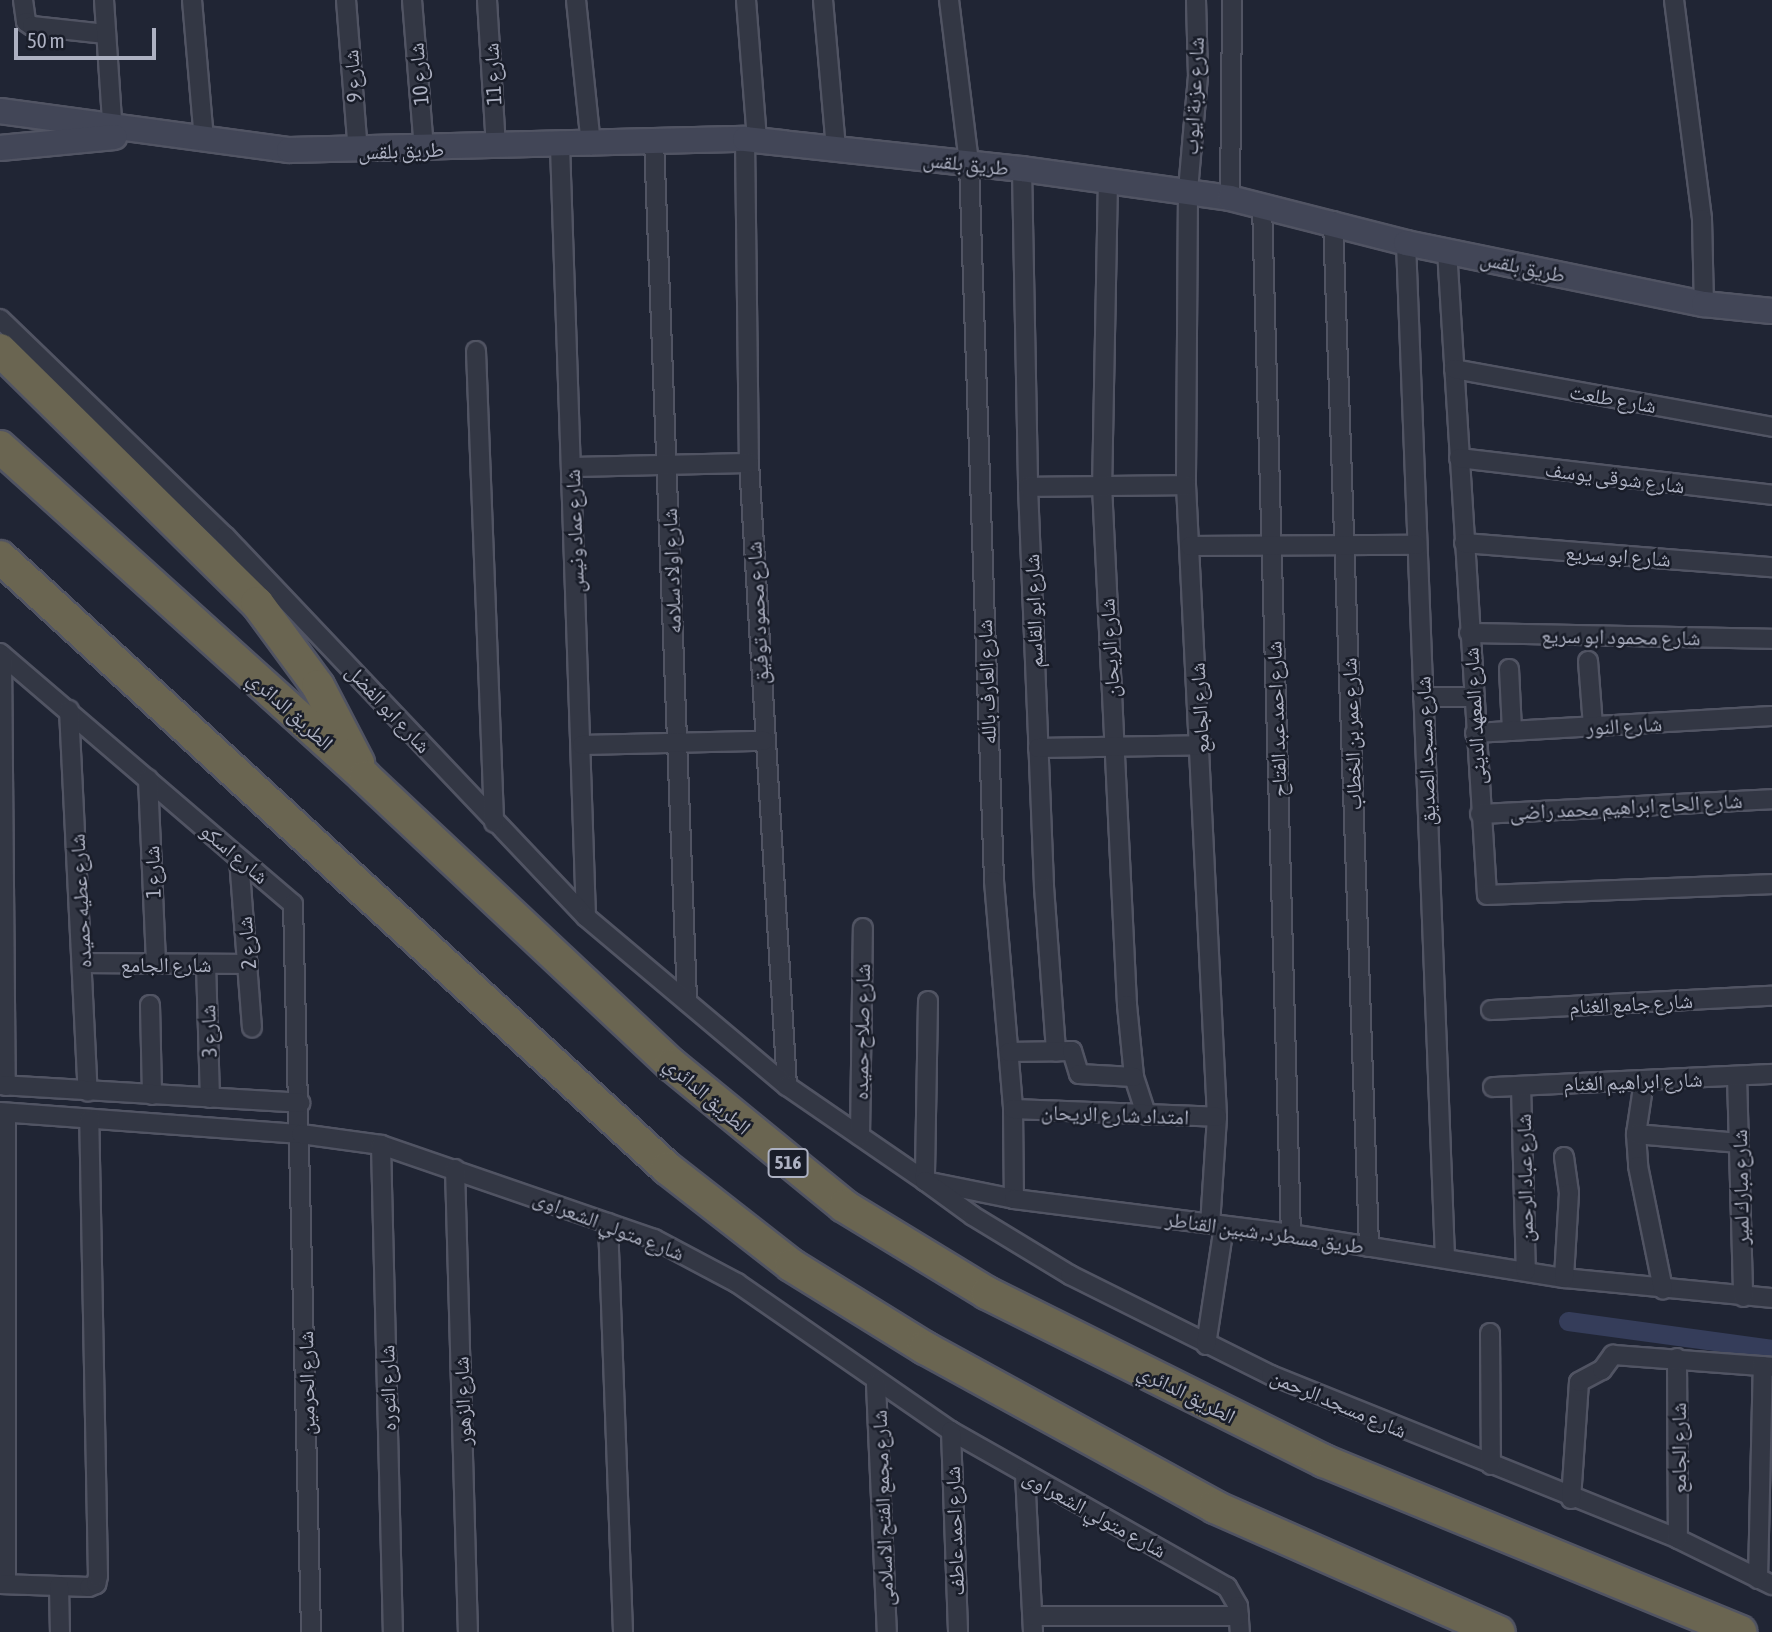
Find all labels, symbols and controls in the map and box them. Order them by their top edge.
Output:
scale bar [18,14,159,58]
text: 50 m [27,28,65,52]
street label: شارع عزبة ايوب [1177,36,1209,156]
street label: شارع 10 [403,42,433,106]
street label: شارع 11 [478,42,506,106]
street label: شارع 9 [338,49,366,103]
street label: طريق بلقس [357,136,445,164]
street label: طريق بلقس [922,146,1010,180]
street label: طريق بلقس [1478,245,1568,287]
street label: شارع طلعت [1568,378,1658,418]
street label: شارع شوقى يوسف [1544,456,1686,498]
street label: شارع عماد ونيس [559,469,589,593]
street label: شارع اولاد سلامه [656,508,686,634]
street label: شارع ابو سريع [1564,539,1672,571]
street label: شارع محمود توفيق [741,541,773,685]
street label: شارع ابو القاسم [1018,554,1048,668]
street label: شارع الريحان [1094,598,1124,698]
street label: شارع العارف بالله [971,619,1001,745]
street label: شارع محمود ابو سريع [1541,622,1701,650]
street label: شارع احمد عبد الفتاح [1261,641,1291,797]
street label: شارع المعهد الدينى [1458,647,1490,785]
street label: شارع عمر بن الخطاب [1336,657,1366,811]
street label: شارع ابو الفضل [341,658,437,758]
street label: شارع الجامع [1184,662,1214,754]
street label: الطريق الدائري [243,665,339,755]
street label: شارع مسجد الصديق [1410,676,1440,826]
street label: شارع النور [1585,710,1663,740]
street label: شارع الحاج ابراهيم محمد راضى [1509,787,1743,825]
street label: شارع اسكو [196,817,274,889]
street label: شارع عطيه حميده [64,833,96,969]
street label: شارع 1 [138,845,166,899]
street label: شارع 2 [231,916,261,970]
street label: شارع الجامع [120,951,212,977]
street label: شارع صلاح حميده [847,964,875,1100]
street label: شارع جامع الغنام [1569,987,1693,1019]
street label: شارع 3 [194,1004,222,1058]
street label: الطريق الدائري [660,1051,756,1139]
street label: شارع ابراهيم الغنام [1563,1066,1703,1096]
street label: امتداد شارع الريحان [1041,1099,1189,1129]
street label: شارع عباد الرحمن [1510,1113,1538,1243]
street label: شارع مبارك لمير [1726,1129,1754,1245]
road number: 516 [767,1148,809,1178]
street label: شارع متولي الشعراوى [530,1185,688,1265]
street label: طريق مسطرد, شبين القناطر [1164,1206,1366,1258]
street label: شارع الحرمين [292,1331,320,1435]
street label: شارع الثوره [374,1345,400,1431]
street label: شارع الزهور [448,1356,476,1446]
street label: الطريق الدائري [1134,1358,1240,1428]
street label: شارع مسجد الرحمن [1267,1363,1411,1443]
street label: شارع الجامع [1665,1402,1691,1494]
street label: شارع مجمع الفتح الاسلامى [866,1409,898,1607]
street label: شارع متولي الشعراوى [1019,1463,1171,1563]
street label: شارع احمد عاطف [939,1466,969,1596]

